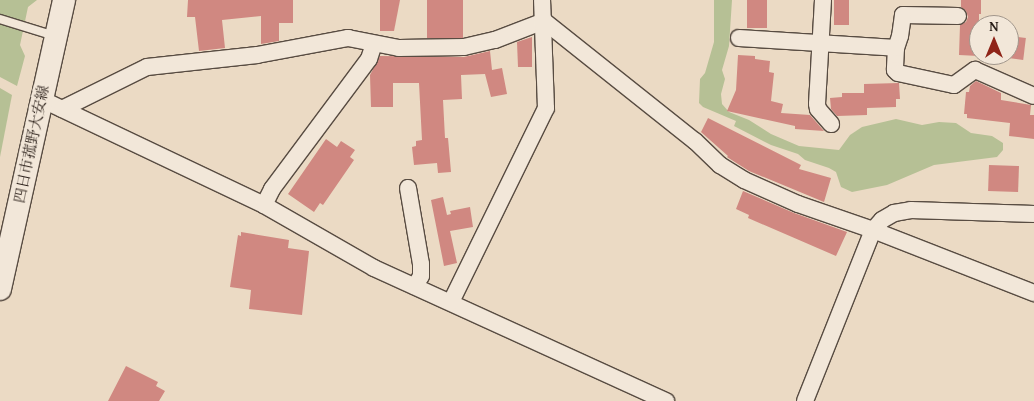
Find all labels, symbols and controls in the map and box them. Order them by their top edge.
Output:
north arrow [969,15,1019,65]
text: N [989,16,999,36]
street label: 四日市菰野大安線 [10,83,52,205]

